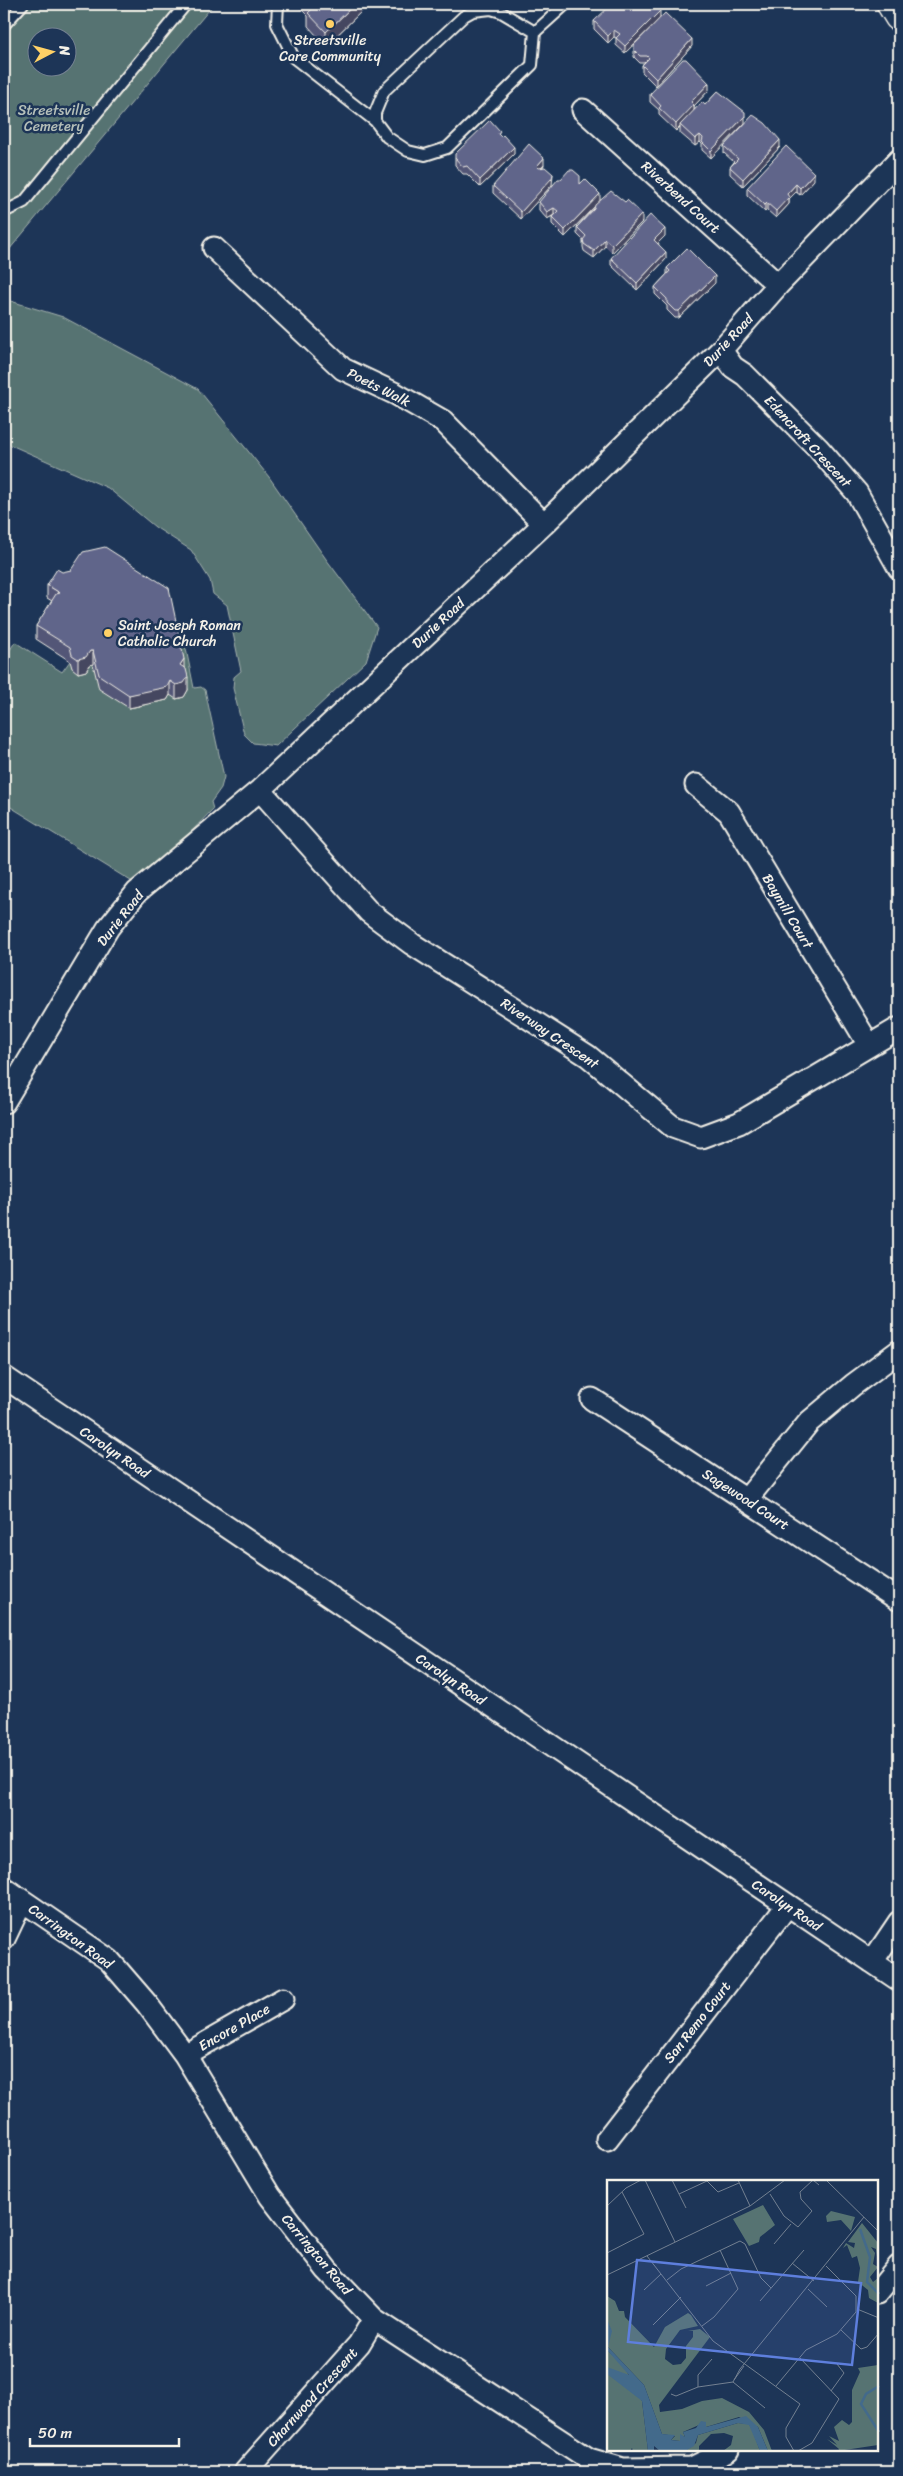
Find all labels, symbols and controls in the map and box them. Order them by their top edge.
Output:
marker: Streetsville Care Community [324,18,336,30]
north arrow [28,28,78,78]
place label: Streetsville Care Community [279,28,382,69]
text: N [51,44,77,57]
park label: Streetsville Cemetery [18,98,90,139]
street label: Riverbend Court [635,155,726,240]
street label: Durie Road [697,307,761,373]
street label: Poets Walk [343,361,415,414]
street label: Edencroft Crescent [758,389,858,495]
street label: Durie Road [406,591,472,655]
place label: Saint Joseph Roman Catholic Church [118,613,241,654]
marker: Saint Joseph Roman Catholic Church [102,627,114,639]
street label: Baymill Court [755,869,821,955]
street label: Durie Road [90,883,152,952]
street label: Riverway Crescent [495,991,605,1076]
street label: Carolyn Road [74,1419,157,1486]
street label: Sagewood Court [697,1462,794,1537]
street label: Carolyn Road [410,1646,493,1713]
street label: Carolyn Road [746,1872,829,1939]
street label: Carrington Road [23,1897,120,1977]
street label: San Remo Court [657,1976,738,2069]
street label: Encore Place [193,1997,275,2058]
inset map [607,2180,878,2451]
street label: Carrington Road [275,2208,359,2302]
street label: Charnwood Crescent [261,2342,364,2453]
scale bar [30,2416,179,2448]
text: 50 m [38,2420,73,2446]

